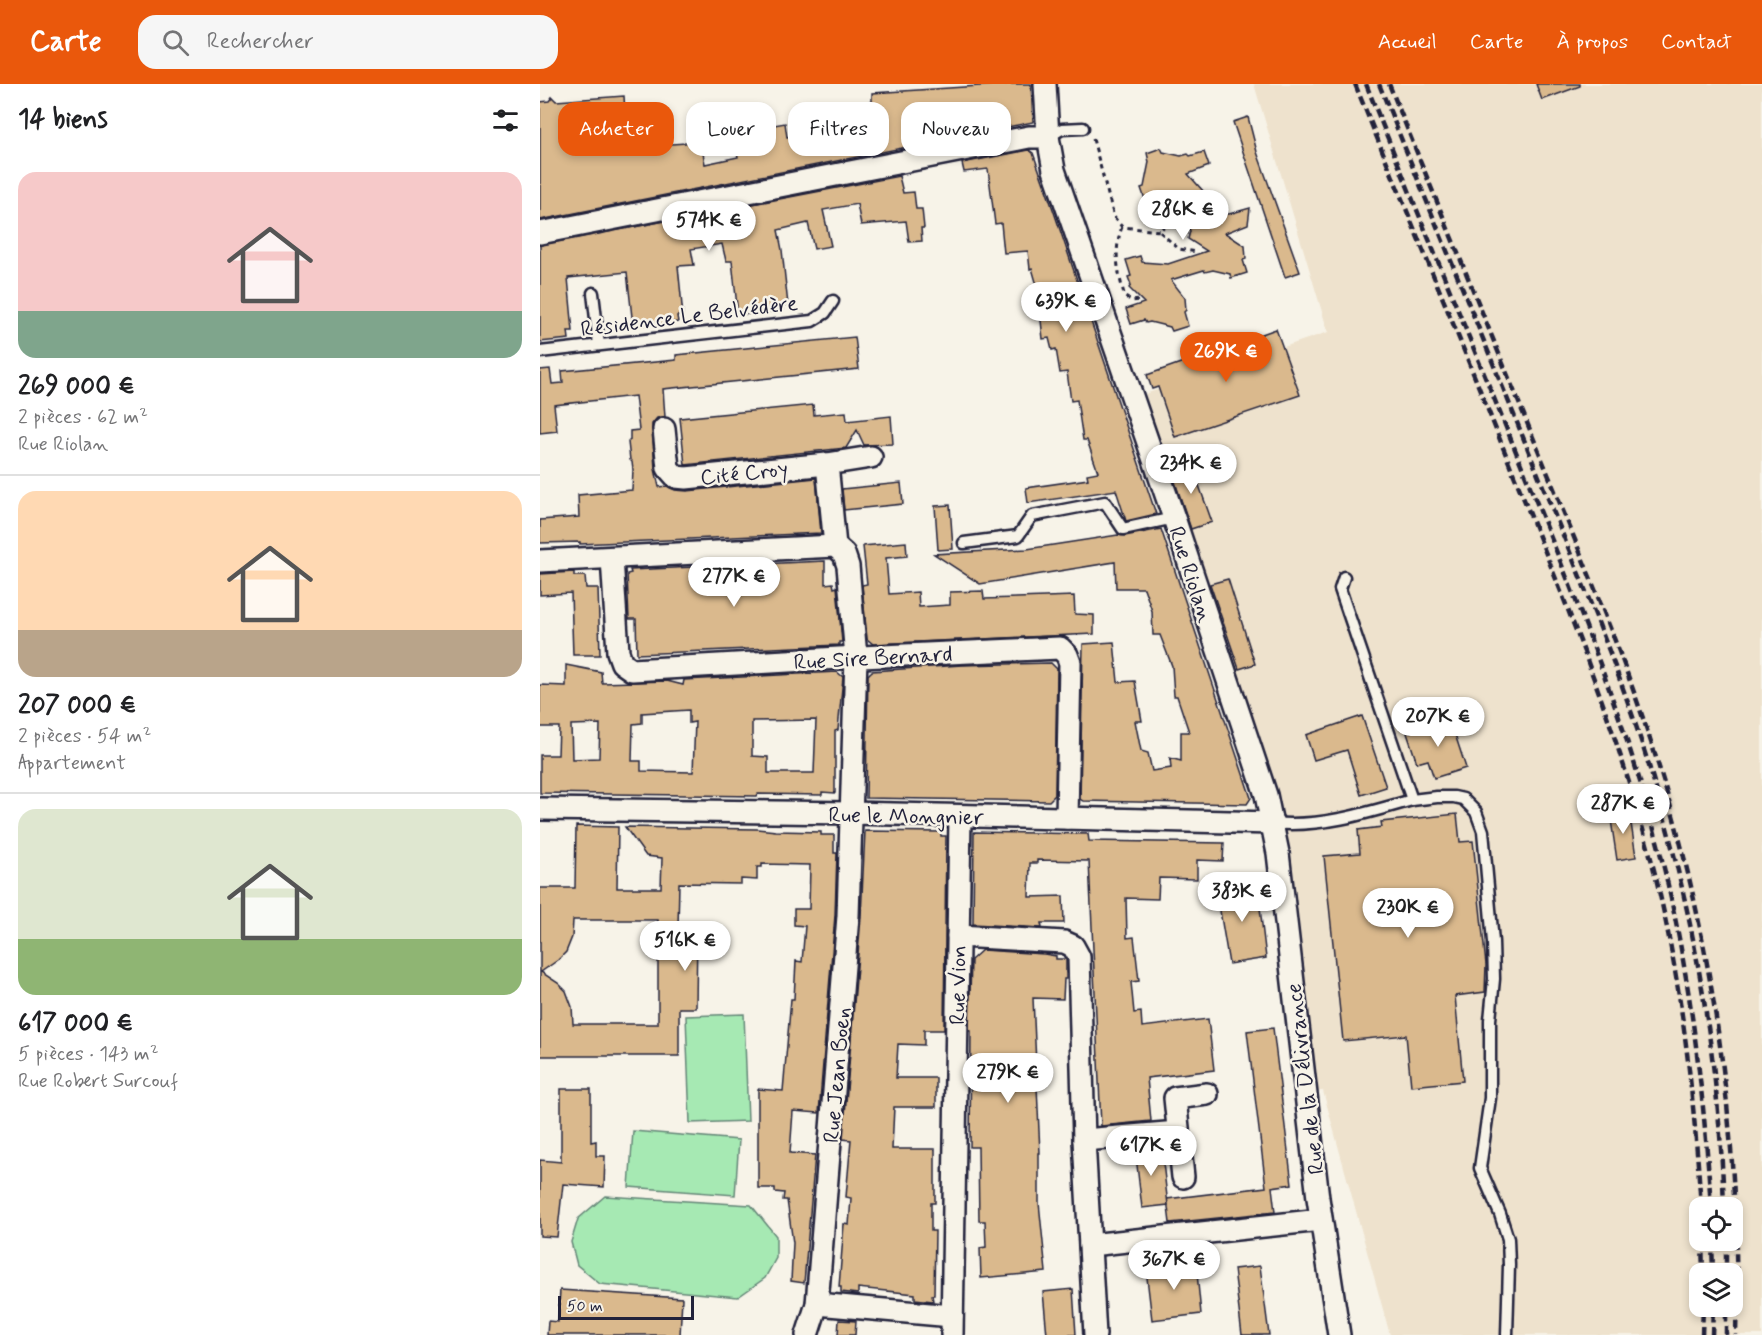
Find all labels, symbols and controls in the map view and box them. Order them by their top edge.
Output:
search box [138,15,558,69]
text: Carte [30,24,102,61]
icon: search [159,26,192,59]
text: Rechercher [207,28,314,56]
text: Accueil [1378,28,1437,56]
text: Carte [1470,28,1524,56]
text: À propos [1557,28,1628,56]
text: Contact [1661,28,1732,56]
chip: Acheter [558,102,674,156]
chip: Louer [686,102,776,156]
chip: Filtres [788,102,889,156]
chip: Nouveau [901,102,1011,156]
text: 14 biens [18,103,108,137]
icon: filters [489,104,522,137]
pin: 286K € [1134,190,1232,241]
text: 286K € [1152,196,1214,223]
pin: 574K € [660,201,758,252]
text: 574K € [676,207,742,234]
icon: home [216,211,324,319]
pin: 639K € [1017,282,1115,333]
text: 639K € [1035,288,1097,315]
street label: Résidence Le Belvédère [579,290,800,344]
pin: 269K € [1177,332,1275,383]
text: 269K € [1194,338,1258,365]
text: 269 000 € [18,370,135,404]
text: 2 pièces · 62 m² [18,404,148,431]
text: Rue Riolan [18,431,108,458]
pin: 234K € [1142,444,1240,495]
text: 234K € [1160,450,1222,477]
street label: Cité Croy [699,455,790,493]
street label: Rue Riolan [1161,523,1219,626]
icon: home [216,530,324,638]
pin: 277K € [685,557,783,608]
text: 277K € [702,563,766,590]
street label: Rue Sire Bernard [793,641,953,677]
text: 207 000 € [18,689,136,723]
pin: 207K € [1389,697,1487,748]
text: 207K € [1405,703,1471,730]
text: 2 pièces · 54 m² [18,723,151,750]
text: Appartement [18,750,126,777]
pin: 287K € [1574,784,1672,835]
text: 287K € [1591,790,1655,817]
street label: Rue le Mongnier [828,802,985,833]
icon: home [216,848,324,956]
pin: 383K € [1193,872,1291,923]
text: 383K € [1212,878,1272,905]
pin: 230K € [1359,888,1457,939]
text: 230K € [1377,894,1439,921]
pin: 516K € [636,921,734,972]
text: 516K € [654,927,716,954]
street label: Rue Vion [944,945,974,1025]
street label: Rue de la Délivrance [1280,982,1332,1176]
street label: Rue Jean Boen [818,1006,858,1144]
text: 617 000 € [18,1007,133,1041]
text: 5 pièces · 143 m² [18,1041,159,1068]
pin: 279K € [959,1053,1057,1104]
text: 279K € [976,1059,1040,1086]
text: Rue Robert Surcouf [18,1068,178,1095]
pin: 617K € [1102,1126,1200,1177]
text: 617K € [1120,1132,1182,1159]
map controls [1689,1197,1743,1317]
button: locate [1689,1197,1743,1251]
pin: 367K € [1125,1240,1223,1291]
text: 367K € [1142,1246,1206,1273]
button: layers [1689,1263,1743,1317]
scale bar [558,1293,694,1320]
text: 50 m [567,1296,603,1317]

